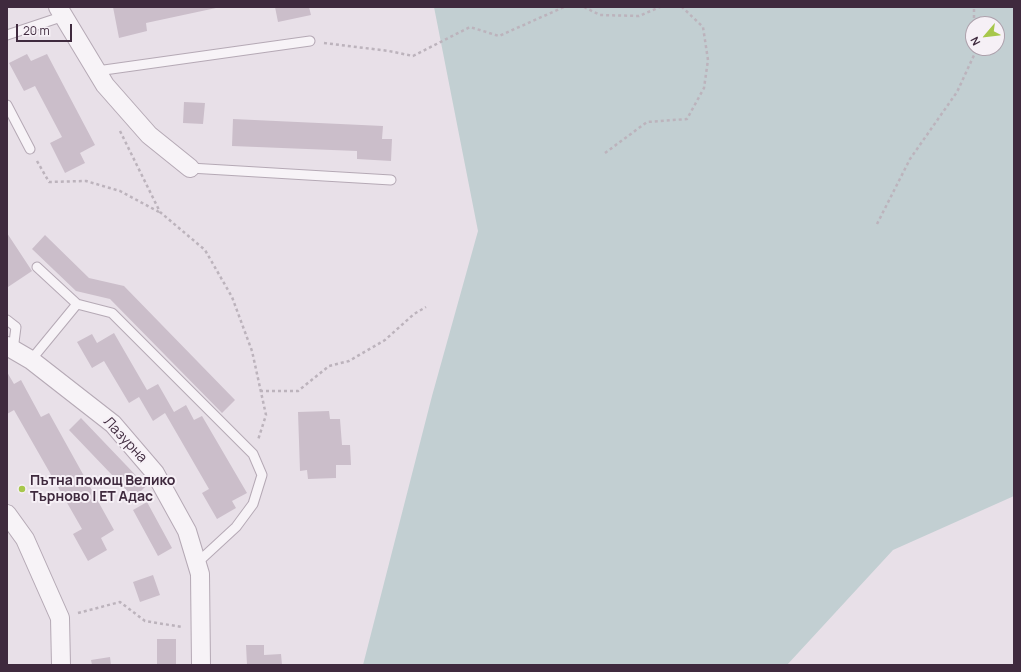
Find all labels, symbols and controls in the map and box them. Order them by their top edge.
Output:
scale bar [18,16,74,42]
north arrow [965,16,1005,56]
text: 20 m [23,22,50,39]
text: N [966,34,983,48]
street label: Лазурна [100,414,150,466]
place label: Пътна помощ Велико Търново | ЕТ Адас [30,473,175,506]
marker: Пътна помощ Велико Търново | ЕТ Адас [17,484,27,494]

